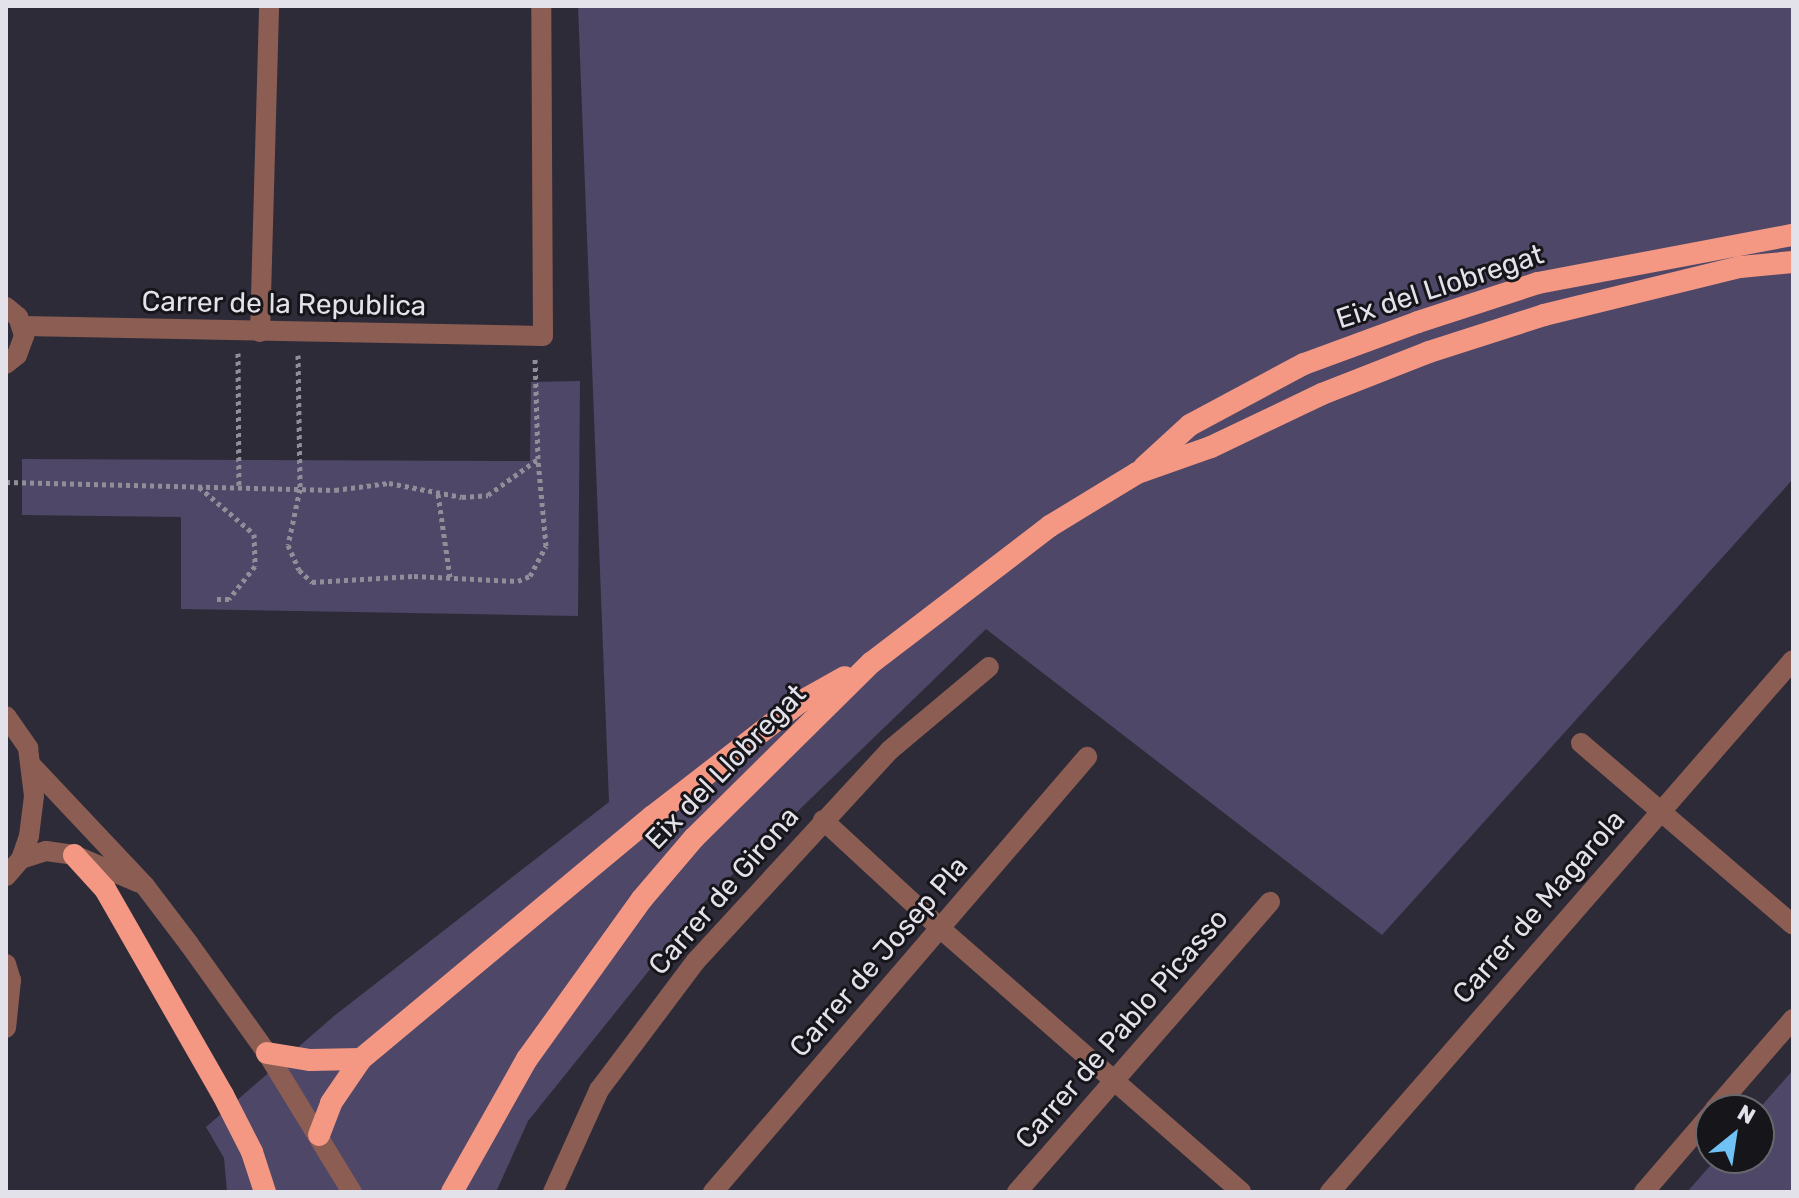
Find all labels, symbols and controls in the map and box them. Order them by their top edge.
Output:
street label: Eix del Llobregat [1332,238,1548,336]
street label: Carrer de la Republica [141,285,427,323]
street label: Eix del Llobregat [639,678,813,856]
street label: Carrer de Girona [642,800,806,982]
street label: Carrer de Magarola [1446,803,1632,1011]
street label: Carrer de Josep Pla [783,850,975,1064]
street label: Carrer de Pablo Picasso [1009,902,1235,1156]
north arrow [1695,1094,1775,1174]
text: N [1733,1099,1760,1130]

